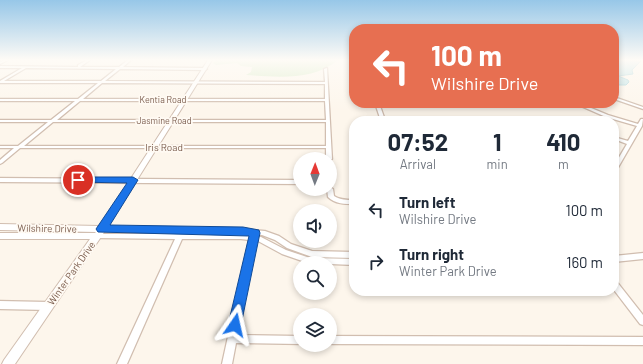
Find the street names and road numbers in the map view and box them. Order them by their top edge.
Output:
street label: Kentia Road [140,94,187,105]
street label: Jasmine Road [136,115,192,126]
street label: Iris Road [145,141,183,153]
street label: Wilshire Drive [17,221,77,235]
street label: Winter Park Drive [45,239,97,307]

